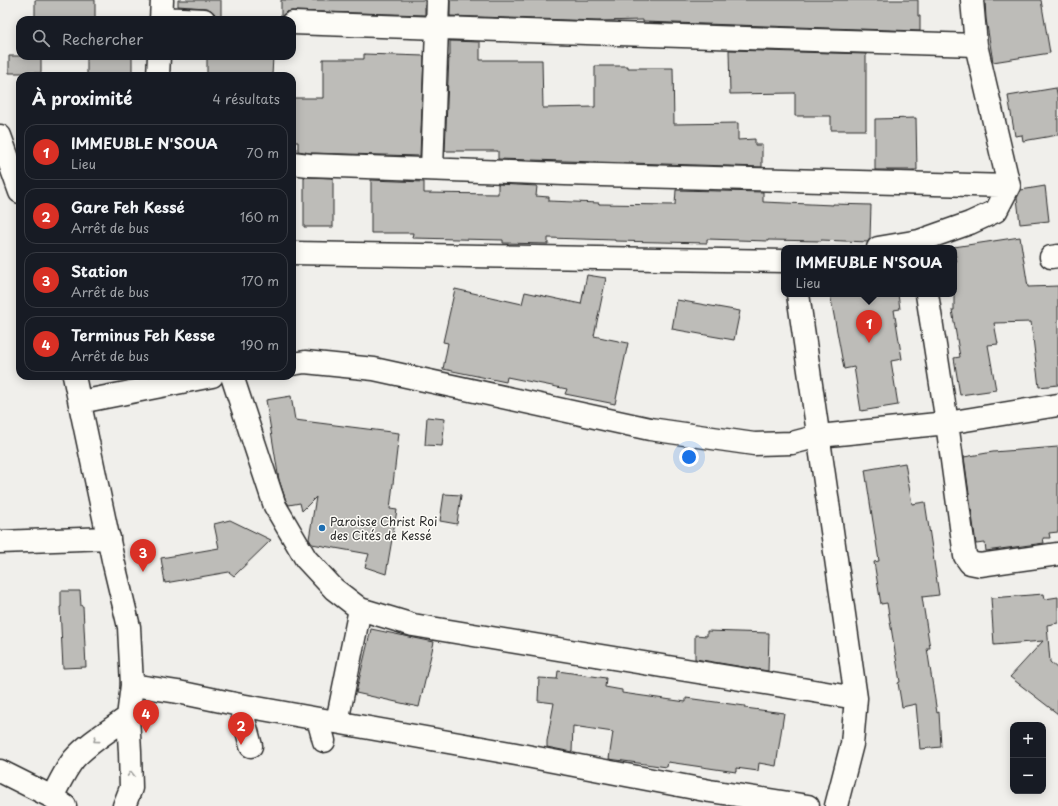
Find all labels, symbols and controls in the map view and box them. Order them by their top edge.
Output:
search box [16,16,296,60]
icon: search [30,27,52,49]
text: Rechercher [62,27,143,50]
text: À proximité [32,85,132,111]
text: 4 résultats [213,89,280,108]
text: IMMEUBLE N'SOUA [71,131,218,154]
text: 1 [43,143,49,162]
text: 70 m [246,143,279,162]
text: Lieu [71,154,96,173]
text: Gare Feh Kessé [71,195,185,218]
text: 2 [41,207,51,226]
text: 160 m [240,207,279,226]
text: Arrêt de bus [71,218,149,237]
popup [781,245,957,297]
text: IMMEUBLE N'SOUA [796,250,942,273]
text: Station [71,259,128,282]
text: 3 [42,271,50,290]
text: 170 m [241,271,279,290]
text: Lieu [796,273,821,292]
text: Arrêt de bus [71,282,149,301]
pin: 1 [856,310,882,343]
text: Terminus Feh Kesse [71,323,215,346]
text: 4 [42,335,50,354]
text: 190 m [240,335,279,354]
text: Arrêt de bus [71,346,149,365]
your location [679,447,699,467]
place label: Paroisse Christ Roi des Cités de Kessé [330,512,437,544]
marker: Paroisse Christ Roi des Cités de Kessé [317,523,327,533]
pin: 3 [130,539,156,572]
pin: 4 [133,700,159,733]
pin: 2 [228,712,254,745]
map controls [1010,722,1046,794]
button: + [1010,722,1046,758]
one-way arrow [94,735,101,742]
button: − [1010,758,1046,794]
one-way arrow [126,771,135,777]

